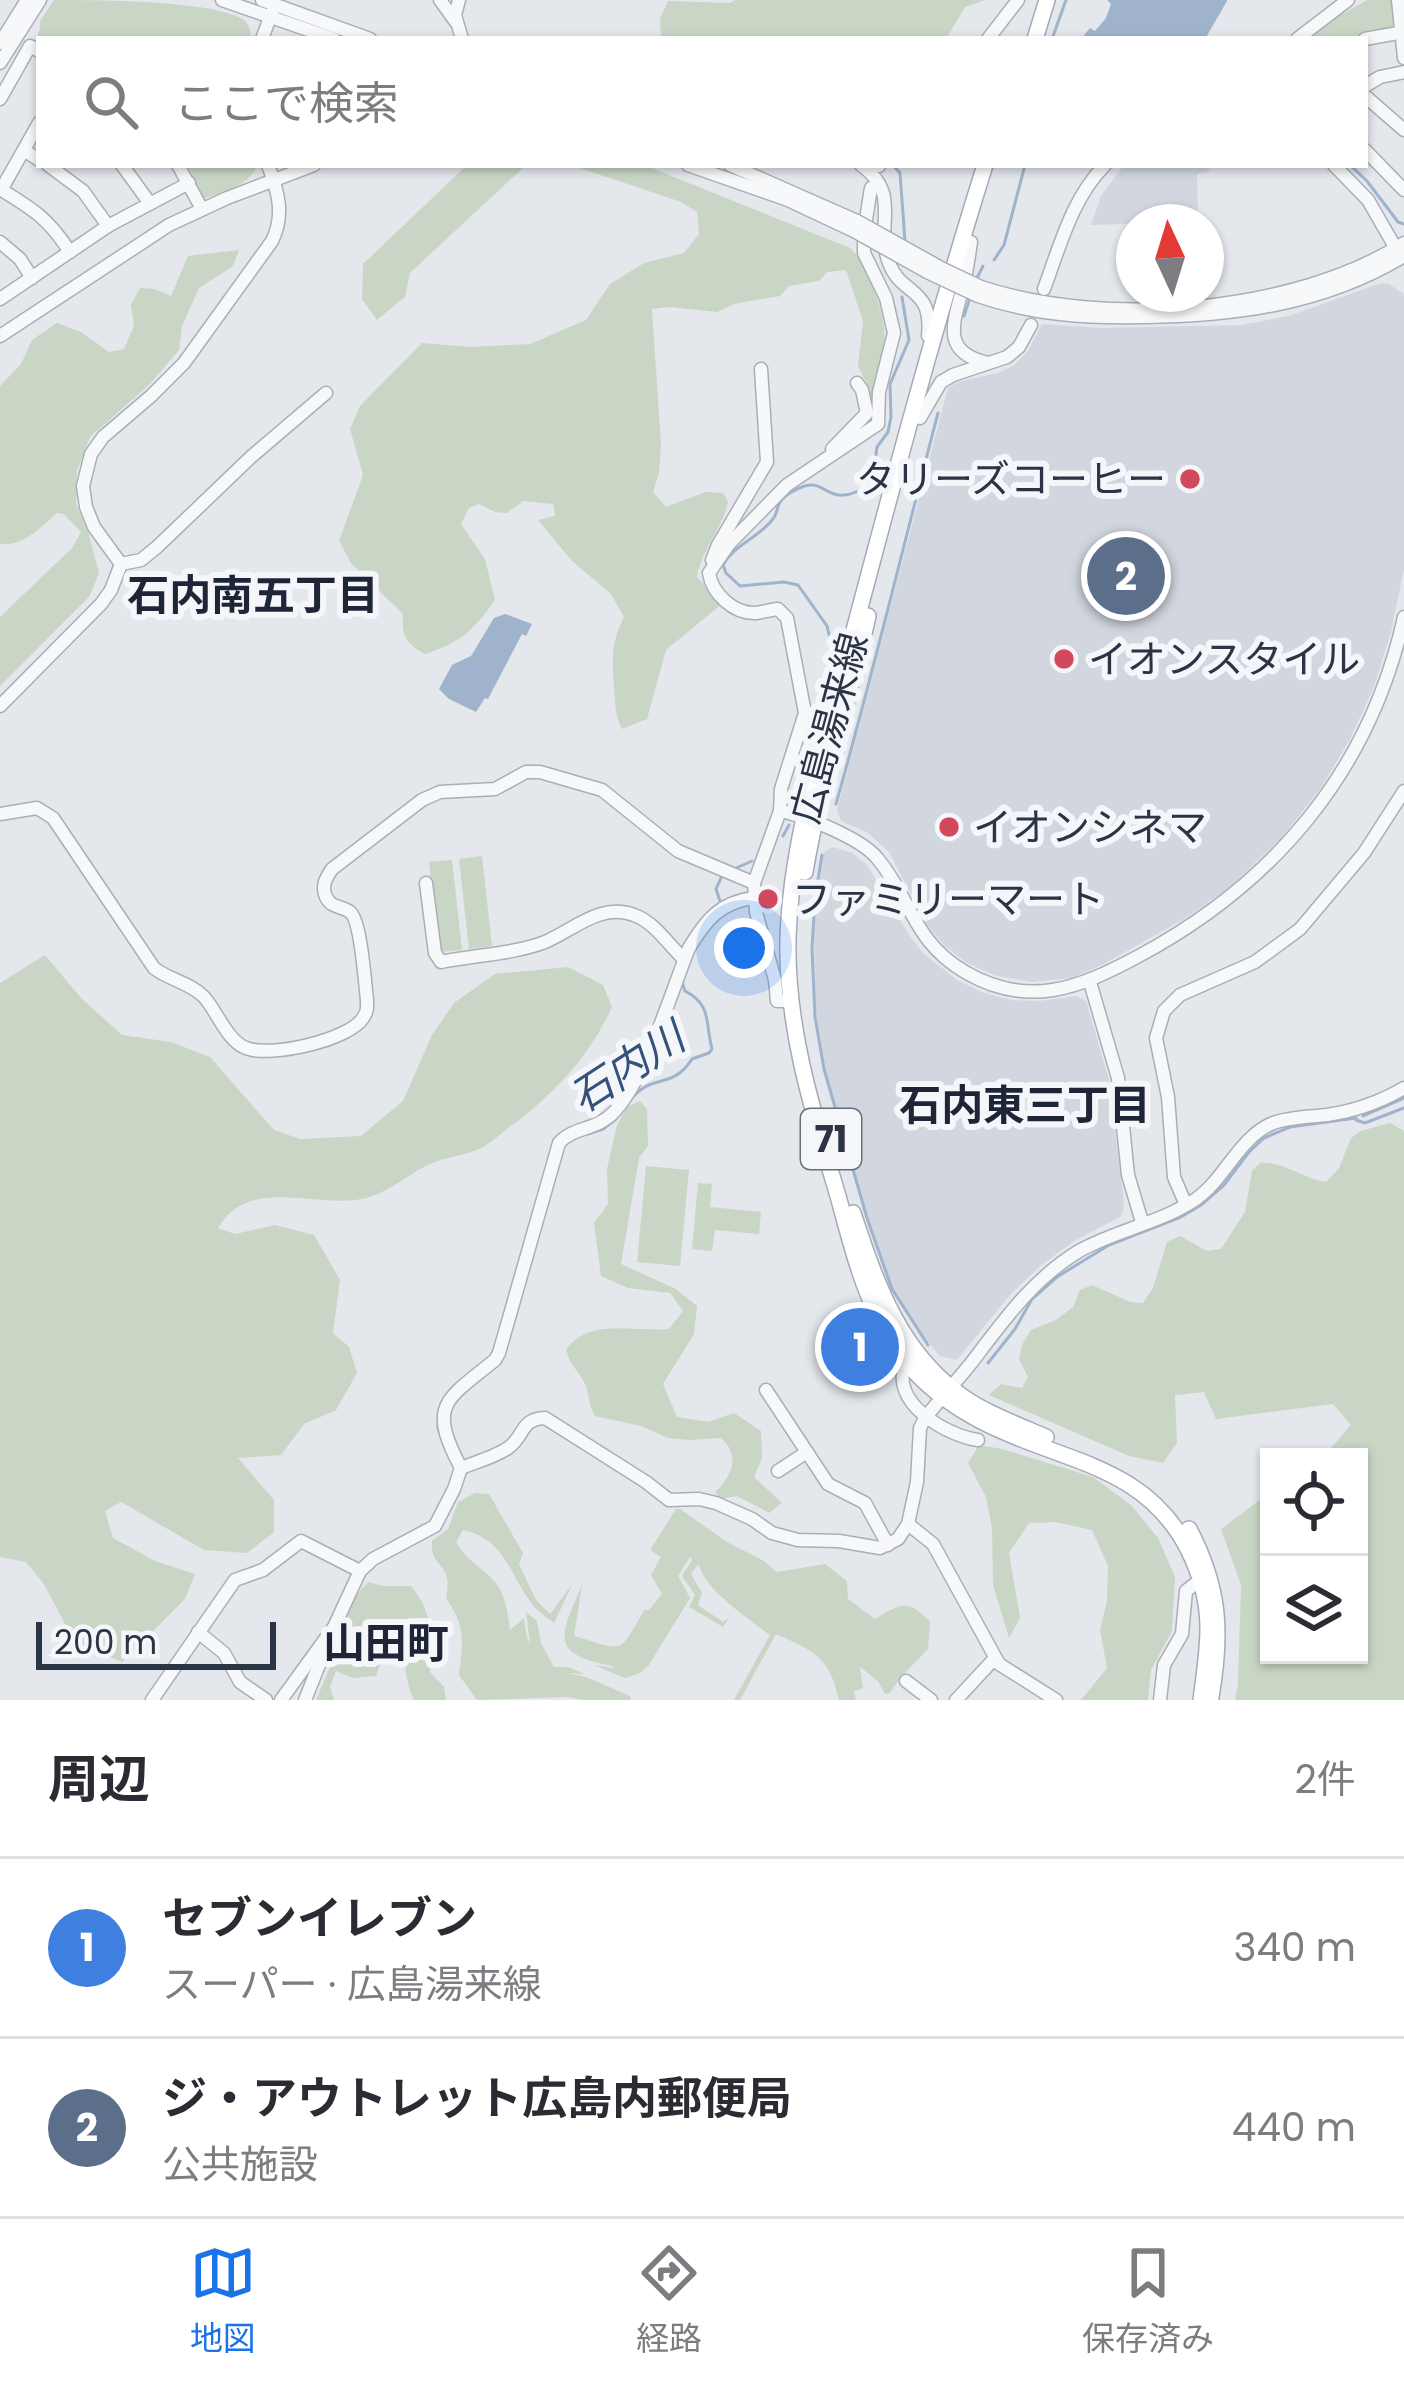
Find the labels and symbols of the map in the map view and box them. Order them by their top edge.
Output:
north arrow [1116,204,1224,312]
place label: タリーズコーヒー [856,452,1166,507]
marker: タリーズコーヒー [1177,466,1203,492]
pin: 2 [1087,531,1165,621]
district label: 石内南五丁目 [127,566,379,625]
street label: 広島湯来線 [778,627,881,829]
place label: イオンスタイル [1088,632,1360,687]
marker: イオンスタイル [1051,646,1077,672]
place label: イオンシネマ [973,800,1207,855]
marker: イオンシネマ [936,814,962,840]
place label: ファミリーマート [792,872,1104,927]
marker: ファミリーマート [755,886,781,912]
your location [714,918,774,978]
water label: 石内川 [558,1006,700,1126]
district label: 石内東三丁目 [899,1076,1151,1135]
road number: 71 [801,1109,861,1169]
pin: 1 [821,1302,899,1392]
district label: 山田町 [323,1614,449,1673]
scale bar [36,1616,276,1669]

